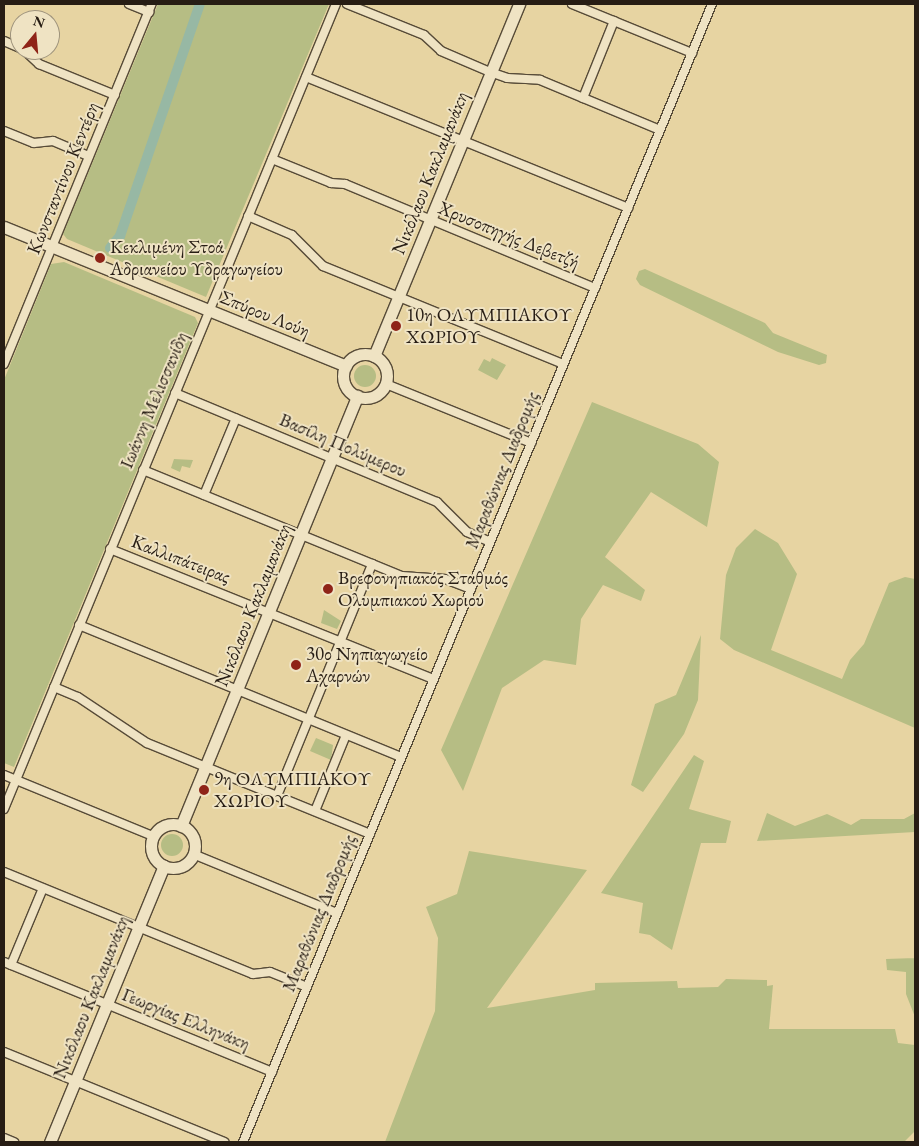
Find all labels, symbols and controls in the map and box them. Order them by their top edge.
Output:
north arrow [10,10,60,60]
text: N [31,11,47,32]
street label: Νικόλαου Κακλαμανάκη [387,88,473,258]
street label: Κωνσταντίνου Κεντέρη [22,99,104,257]
street label: Χρυσοπηγής Δεβετζή [435,196,583,274]
place label: Κεκλιμένη Στοά Αδριανείου Υδραγωγείου [110,236,283,280]
marker: Κεκλιμένη Στοά Αδριανείου Υδραγωγείου [94,252,106,264]
street label: Σπύρου Λούη [217,286,313,342]
place label: 10η ΟΛΥΜΠΙΑΚΟΥ ΧΩΡΙΟΥ [406,304,572,348]
marker: 10η ΟΛΥΜΠΙΑΚΟΥ ΧΩΡΙΟΥ [390,320,402,332]
street label: Ιωάννη Μελισσανίδη [115,328,193,472]
street label: Μαραθώνιας Διαδρομής [460,388,544,552]
street label: Βασίλη Πολύμερου [276,408,410,482]
street label: Νικόλαου Κακλαμανάκη [210,520,296,690]
street label: Καλλιπάτειρας [128,530,234,588]
place label: Βρεφονηπιακός Σταθμός Ολυμπιακού Χωριού [338,567,508,611]
marker: Βρεφονηπιακός Σταθμός Ολυμπιακού Χωριού [322,583,334,595]
place label: 30ο Νηπιαγωγείο Αχαρνών [306,643,428,687]
marker: 30ο Νηπιαγωγείο Αχαρνών [290,659,302,671]
place label: 9η ΟΛΥΜΠΙΑΚΟΥ ΧΩΡΙΟΥ [214,768,371,812]
marker: 9η ΟΛΥΜΠΙΑΚΟΥ ΧΩΡΙΟΥ [198,784,210,796]
street label: Μαραθώνιας Διαδρομής [277,831,361,995]
street label: Νικόλαου Κακλαμανάκη [48,912,134,1082]
street label: Γεωργίας Ελληνάκη [119,983,253,1055]

